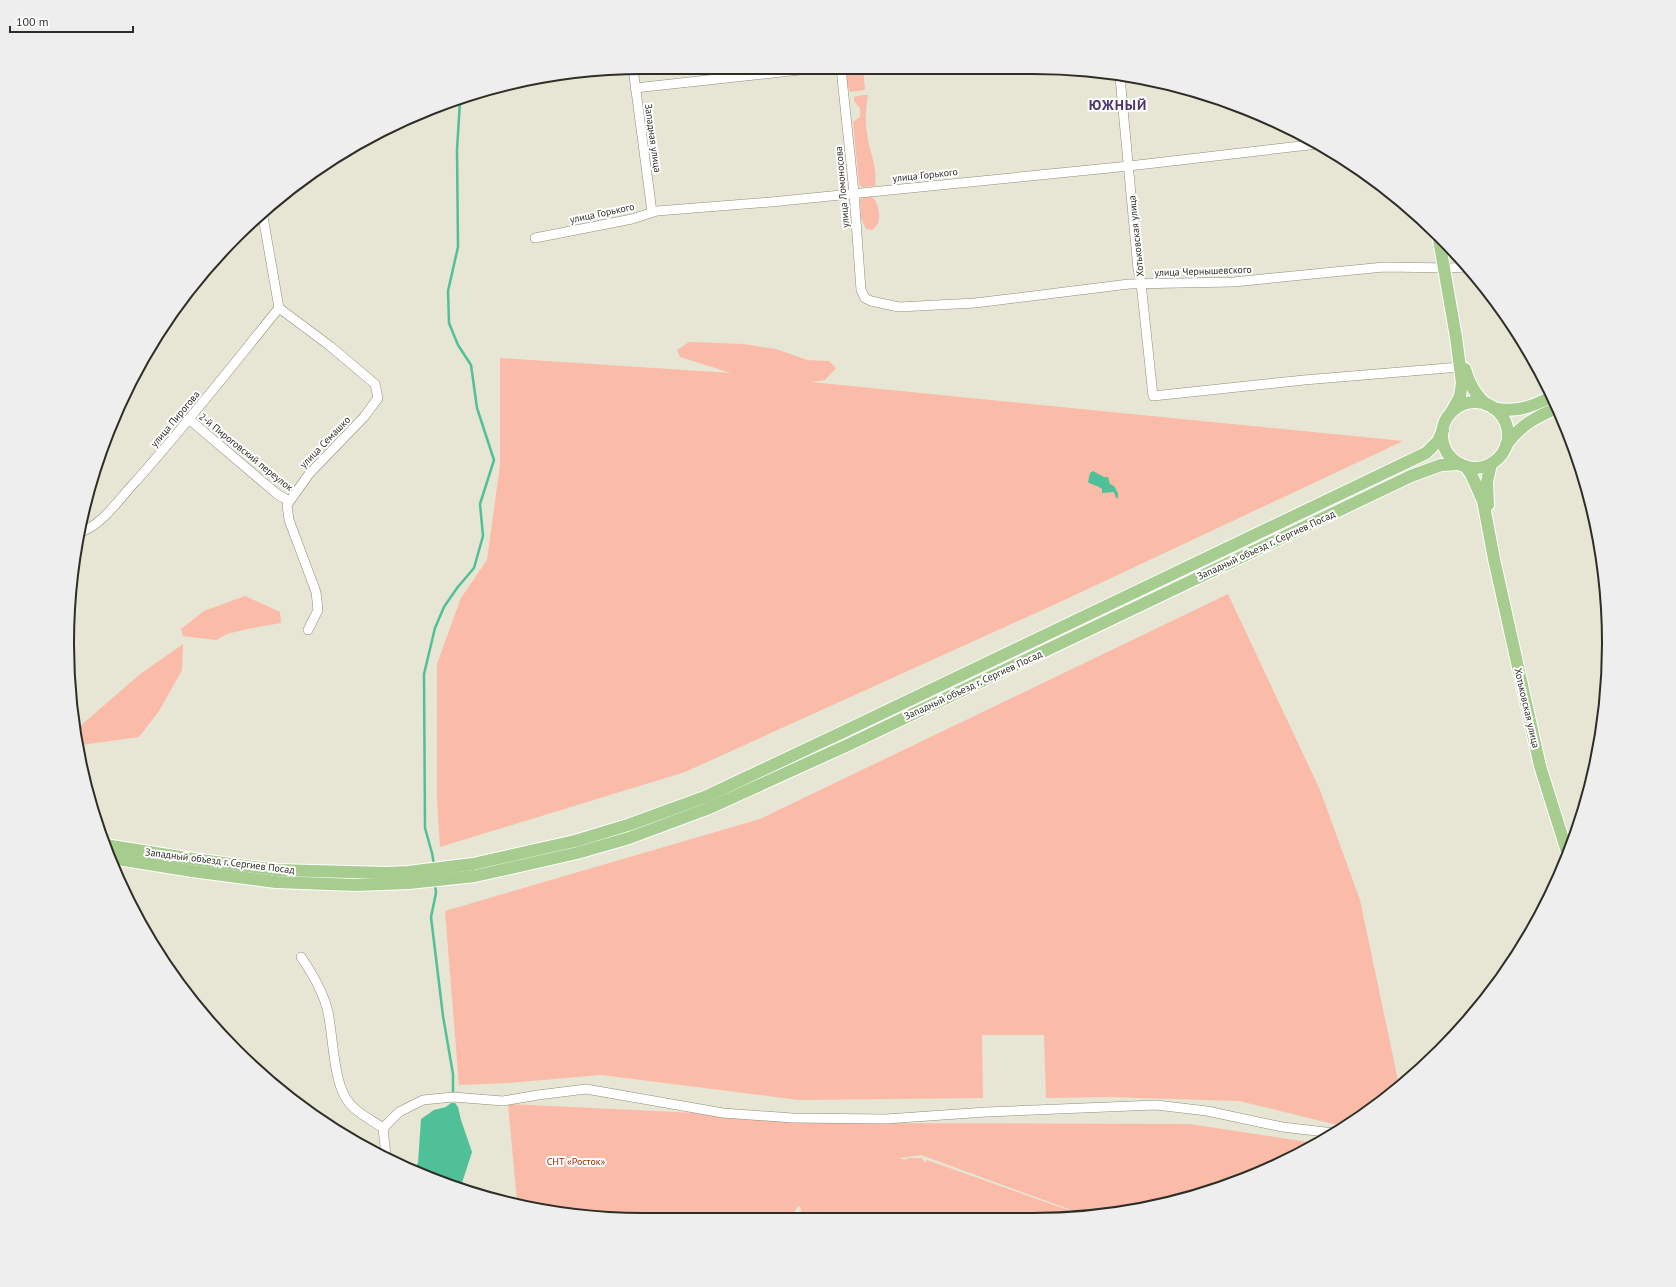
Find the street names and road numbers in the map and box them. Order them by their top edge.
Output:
street label: Западная улица [642,103,664,173]
street label: улица Ломоносова [832,146,852,228]
street label: улица Горького [892,165,958,185]
street label: Хотьковская улица [1125,195,1147,277]
street label: улица Горького [568,200,636,226]
street label: улица Чернышевского [1154,263,1252,279]
street label: улица Пирогова [148,388,202,450]
street label: 2-й Пироговский переулок [196,410,296,494]
street label: улица Семашко [297,413,353,471]
street label: Западный объезд г. Сергиев Посад [1195,507,1338,583]
street label: Западный объезд г. Сергиев Посад [902,647,1045,723]
street label: Хотьковская улица [1511,667,1543,749]
street label: Западный объезд г. Сергиев Посад [144,845,296,877]

